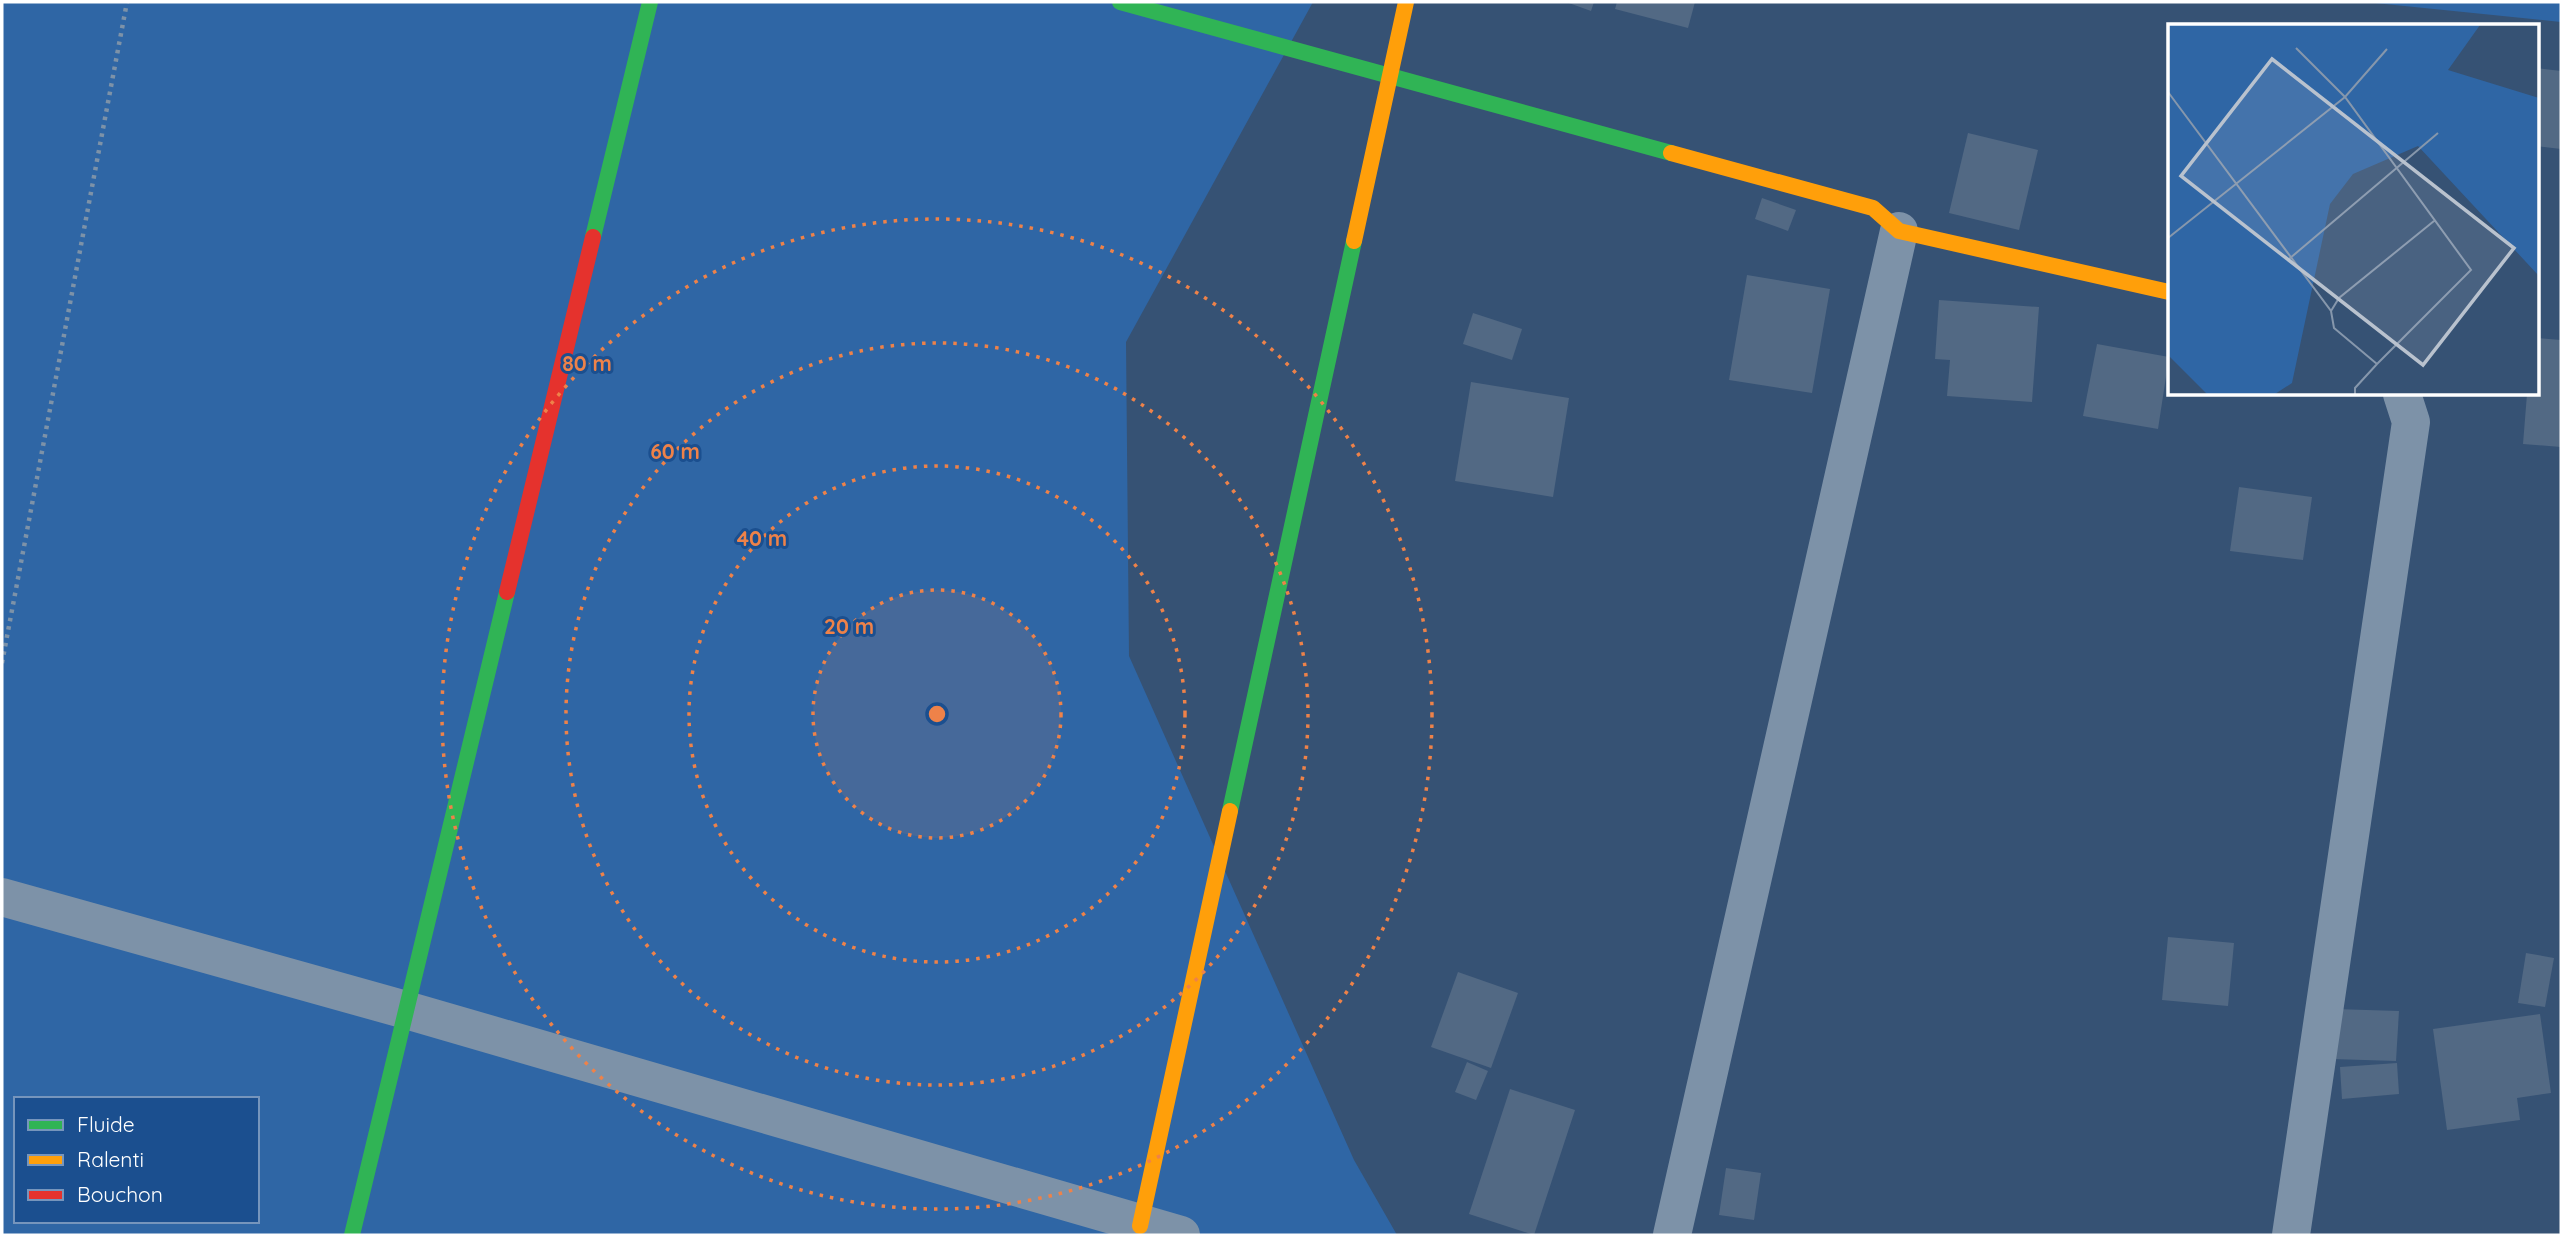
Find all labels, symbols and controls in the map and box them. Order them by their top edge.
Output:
inset map [2168,24,2538,396]
text: 80 m [562,350,612,376]
text: 60 m [650,438,700,464]
text: 40 m [737,525,787,551]
text: 20 m [824,613,874,639]
centre of rings [925,702,949,726]
legend [14,1097,259,1223]
text: Fluide [77,1111,135,1137]
text: Ralenti [77,1146,144,1172]
text: Bouchon [77,1181,163,1207]

